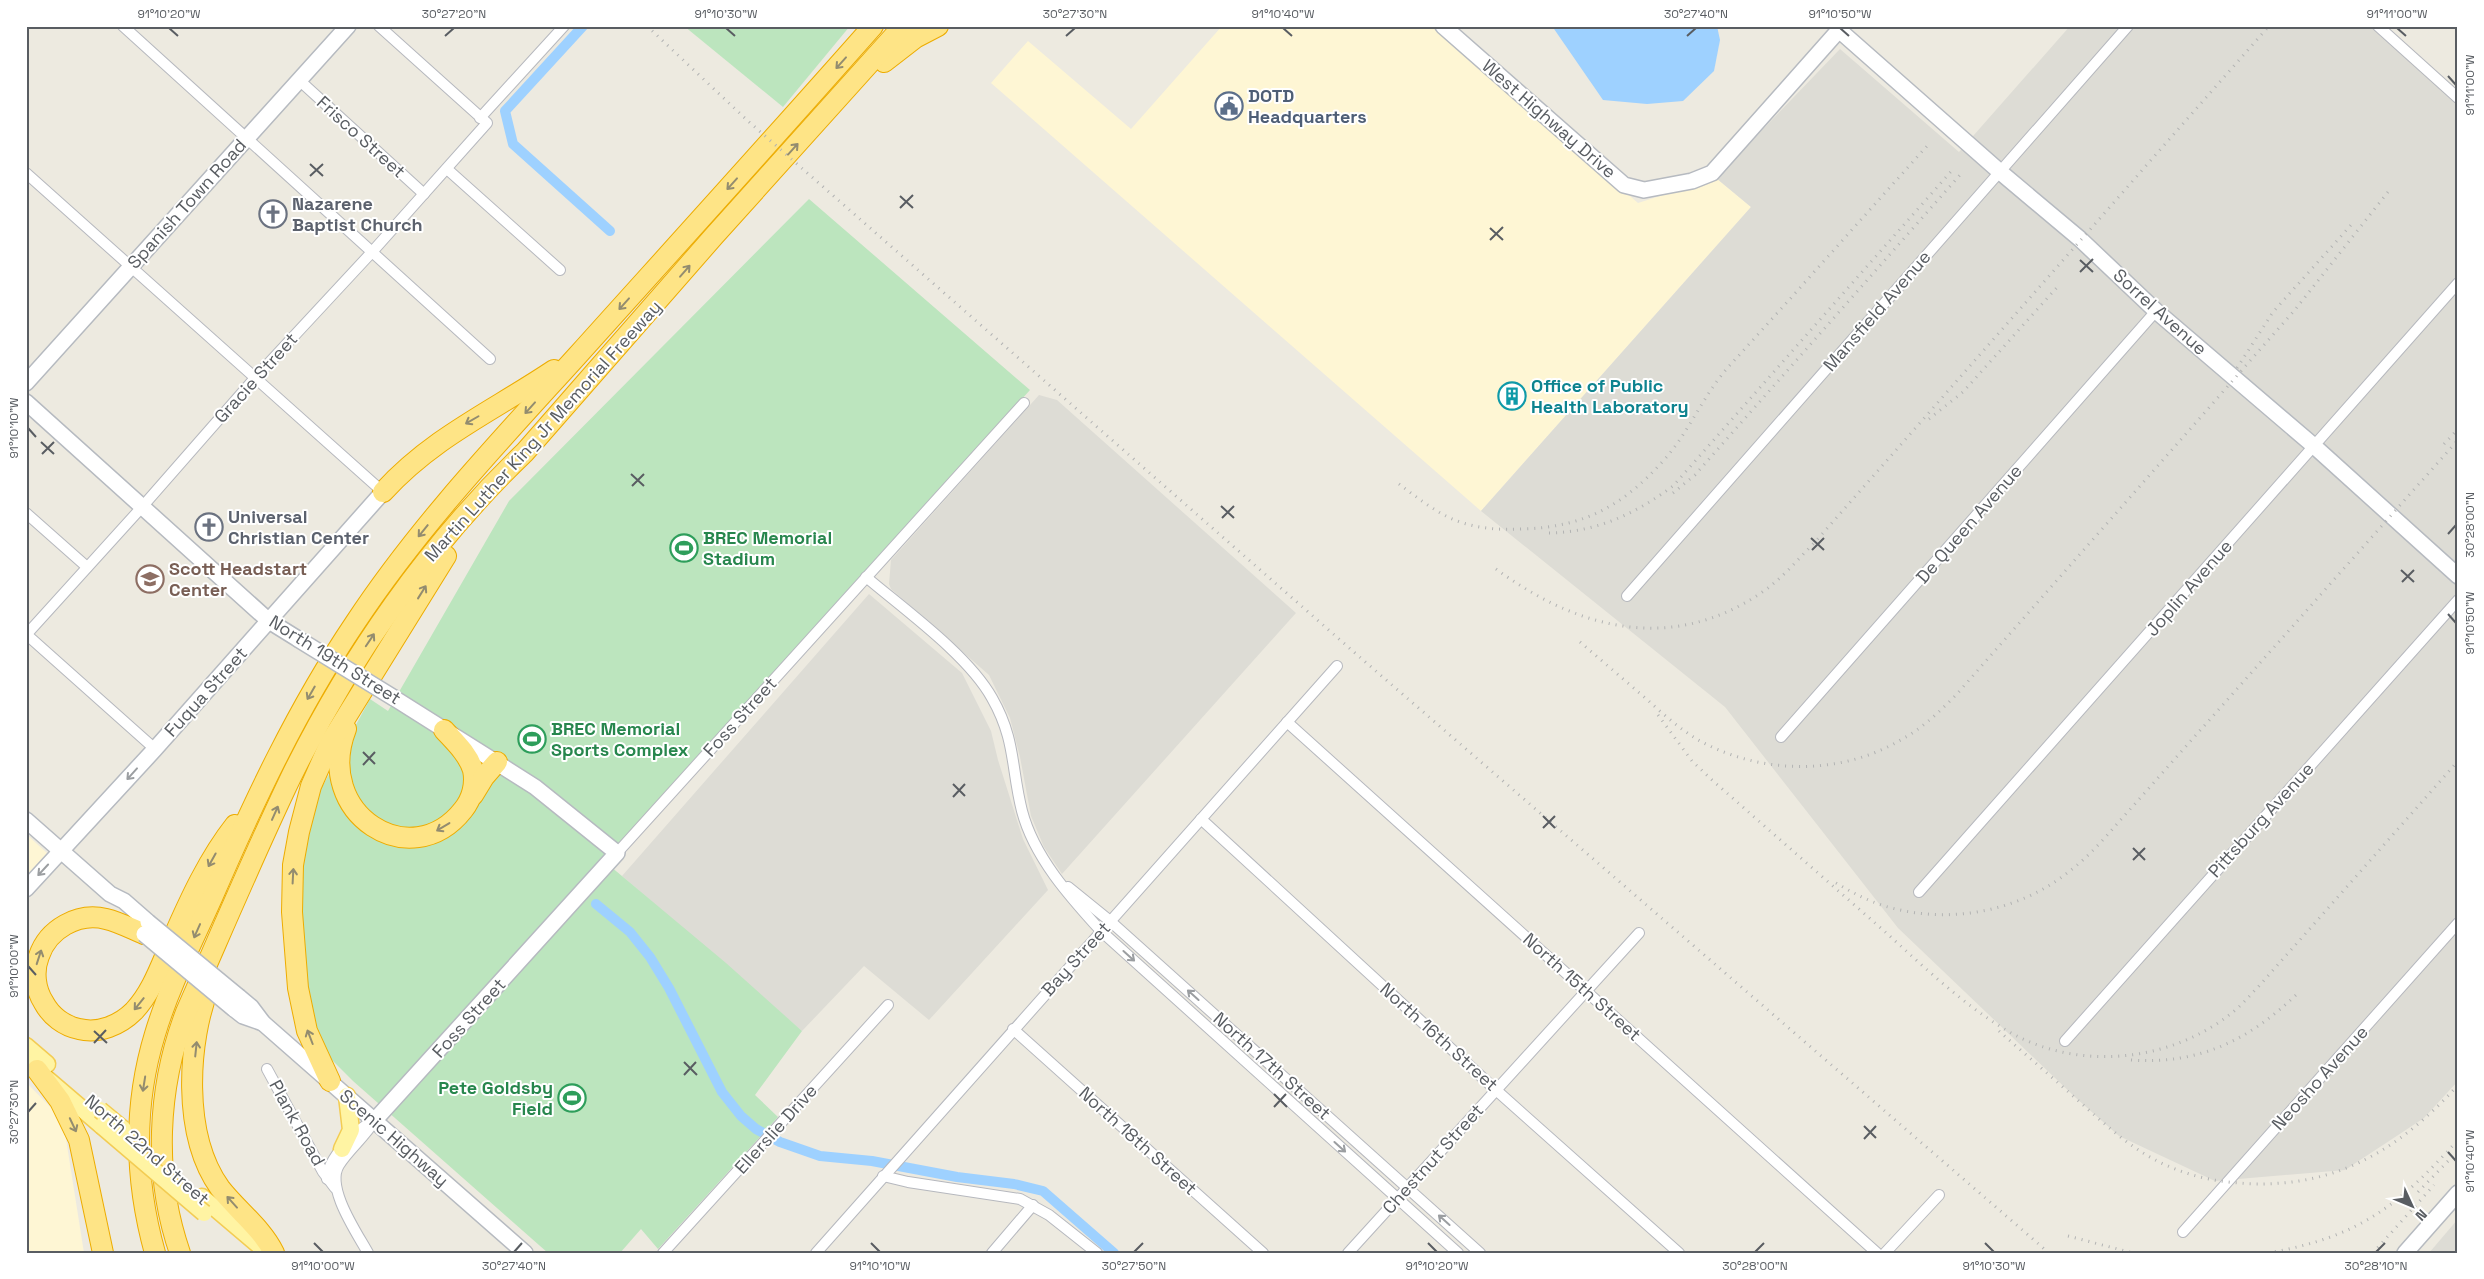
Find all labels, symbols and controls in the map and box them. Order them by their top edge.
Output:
text: 91°10'20"W [137,6,201,22]
text: 30°27'20"N [422,6,486,22]
text: 91°10'30"W [694,6,758,22]
text: 30°27'30"N [1043,6,1107,22]
text: 91°10'40"W [1252,6,1315,22]
text: 30°27'40"N [1664,6,1728,22]
text: 91°10'50"W [1808,6,1872,22]
text: 91°11'00"W [2367,6,2428,22]
street label: West Highway Drive [1478,54,1621,183]
text: 91°11'00"W [2462,54,2478,115]
one-way arrow [835,56,847,69]
place label: DOTD Headquarters [1248,84,1367,128]
street label: Frisco Street [312,91,411,183]
public building icon: DOTD Headquarters [1214,91,1244,121]
street label: Spanish Town Road [122,134,251,273]
one-way arrow [787,143,799,156]
one-way arrow [727,177,738,190]
place label: Nazarene Baptist Church [292,192,423,236]
church icon: Nazarene Baptist Church [258,199,288,229]
street label: Mansfield Avenue [1818,245,1935,376]
street label: Sorrel Avenue [2109,263,2212,360]
one-way arrow [679,264,690,277]
street label: Martin Luther King Jr Memorial Freeway [419,295,666,566]
one-way arrow [618,298,629,311]
street label: Gracie Street [209,328,302,428]
place label: Office of Public Health Laboratory [1531,374,1689,418]
building icon: Office of Public Health Laboratory [1497,381,1527,411]
text: 91°10'10"W [6,397,22,458]
one-way arrow [524,402,536,415]
one-way arrow [465,416,480,426]
street label: De Queen Avenue [1911,459,2027,588]
text: 30°28'00"N [2462,492,2478,558]
place label: Universal Christian Center [228,505,369,549]
church icon: Universal Christian Center [194,512,224,542]
one-way arrow [418,524,429,537]
place label: BREC Memorial Stadium [703,526,832,570]
sports icon: BREC Memorial Stadium [669,533,699,563]
street label: Joplin Avenue [2140,535,2237,641]
place label: Scott Headstart Center [169,557,307,601]
school or university icon: Scott Headstart Center [135,564,165,594]
one-way arrow [418,586,428,600]
text: 91°10'50"W [2462,591,2478,655]
street label: North 19th Street [265,610,406,709]
one-way arrow [365,633,375,647]
street label: Fuqua Street [159,642,252,741]
street label: Foss Street [698,672,781,761]
one-way arrow [306,686,316,700]
place label: BREC Memorial Sports Complex [551,717,689,761]
sports icon: BREC Memorial Sports Complex [517,724,547,754]
street label: Pittsburg Avenue [2203,757,2318,882]
one-way arrow [126,768,138,781]
one-way arrow [270,806,280,821]
one-way arrow [436,822,450,832]
one-way arrow [207,852,217,866]
one-way arrow [37,864,49,876]
one-way arrow [288,869,297,885]
street label: Bay Street [1036,917,1115,1001]
one-way arrow [192,923,202,938]
street label: North 15th Street [1519,928,1646,1046]
text: 91°10'00"W [6,934,22,998]
one-way arrow [35,950,44,965]
one-way arrow [1123,950,1136,962]
street label: Foss Street [427,973,510,1062]
street label: North 16th Street [1375,977,1503,1096]
one-way arrow [1186,989,1199,1001]
one-way arrow [134,998,145,1011]
street label: North 17th Street [1209,1007,1336,1125]
street label: Neosho Avenue [2266,1020,2373,1135]
one-way arrow [304,1030,314,1045]
one-way arrow [191,1042,201,1058]
one-way arrow [138,1076,148,1092]
street label: Plank Road [264,1076,331,1170]
place label: Pete Goldsby Field [438,1076,553,1120]
street label: Ellerslie Drive [729,1079,822,1178]
text: 30°27'30"N [6,1080,22,1144]
street label: North 18th Street [1074,1081,1202,1200]
sports icon: Pete Goldsby Field [557,1083,587,1113]
street label: Scenic Highway [335,1084,454,1191]
street label: North 22nd Street [80,1089,214,1210]
street label: Chestnut Street [1377,1099,1488,1219]
one-way arrow [69,1117,78,1132]
text: 91°10'40"W [2462,1129,2478,1192]
one-way arrow [1334,1141,1347,1153]
north arrow [2386,1182,2436,1232]
one-way arrow [226,1195,238,1208]
text: N [2412,1205,2431,1225]
one-way arrow [1438,1214,1451,1226]
text: 91°10'00"W [291,1258,355,1274]
text: 30°27'40"N [482,1258,546,1274]
text: 91°10'10"W [850,1258,911,1274]
text: 30°27'50"N [1102,1258,1166,1274]
text: 91°10'20"W [1405,1258,1469,1274]
text: 30°28'00"N [1722,1258,1788,1274]
text: 91°10'30"W [1962,1258,2026,1274]
text: 30°28'10"N [2344,1258,2408,1274]

